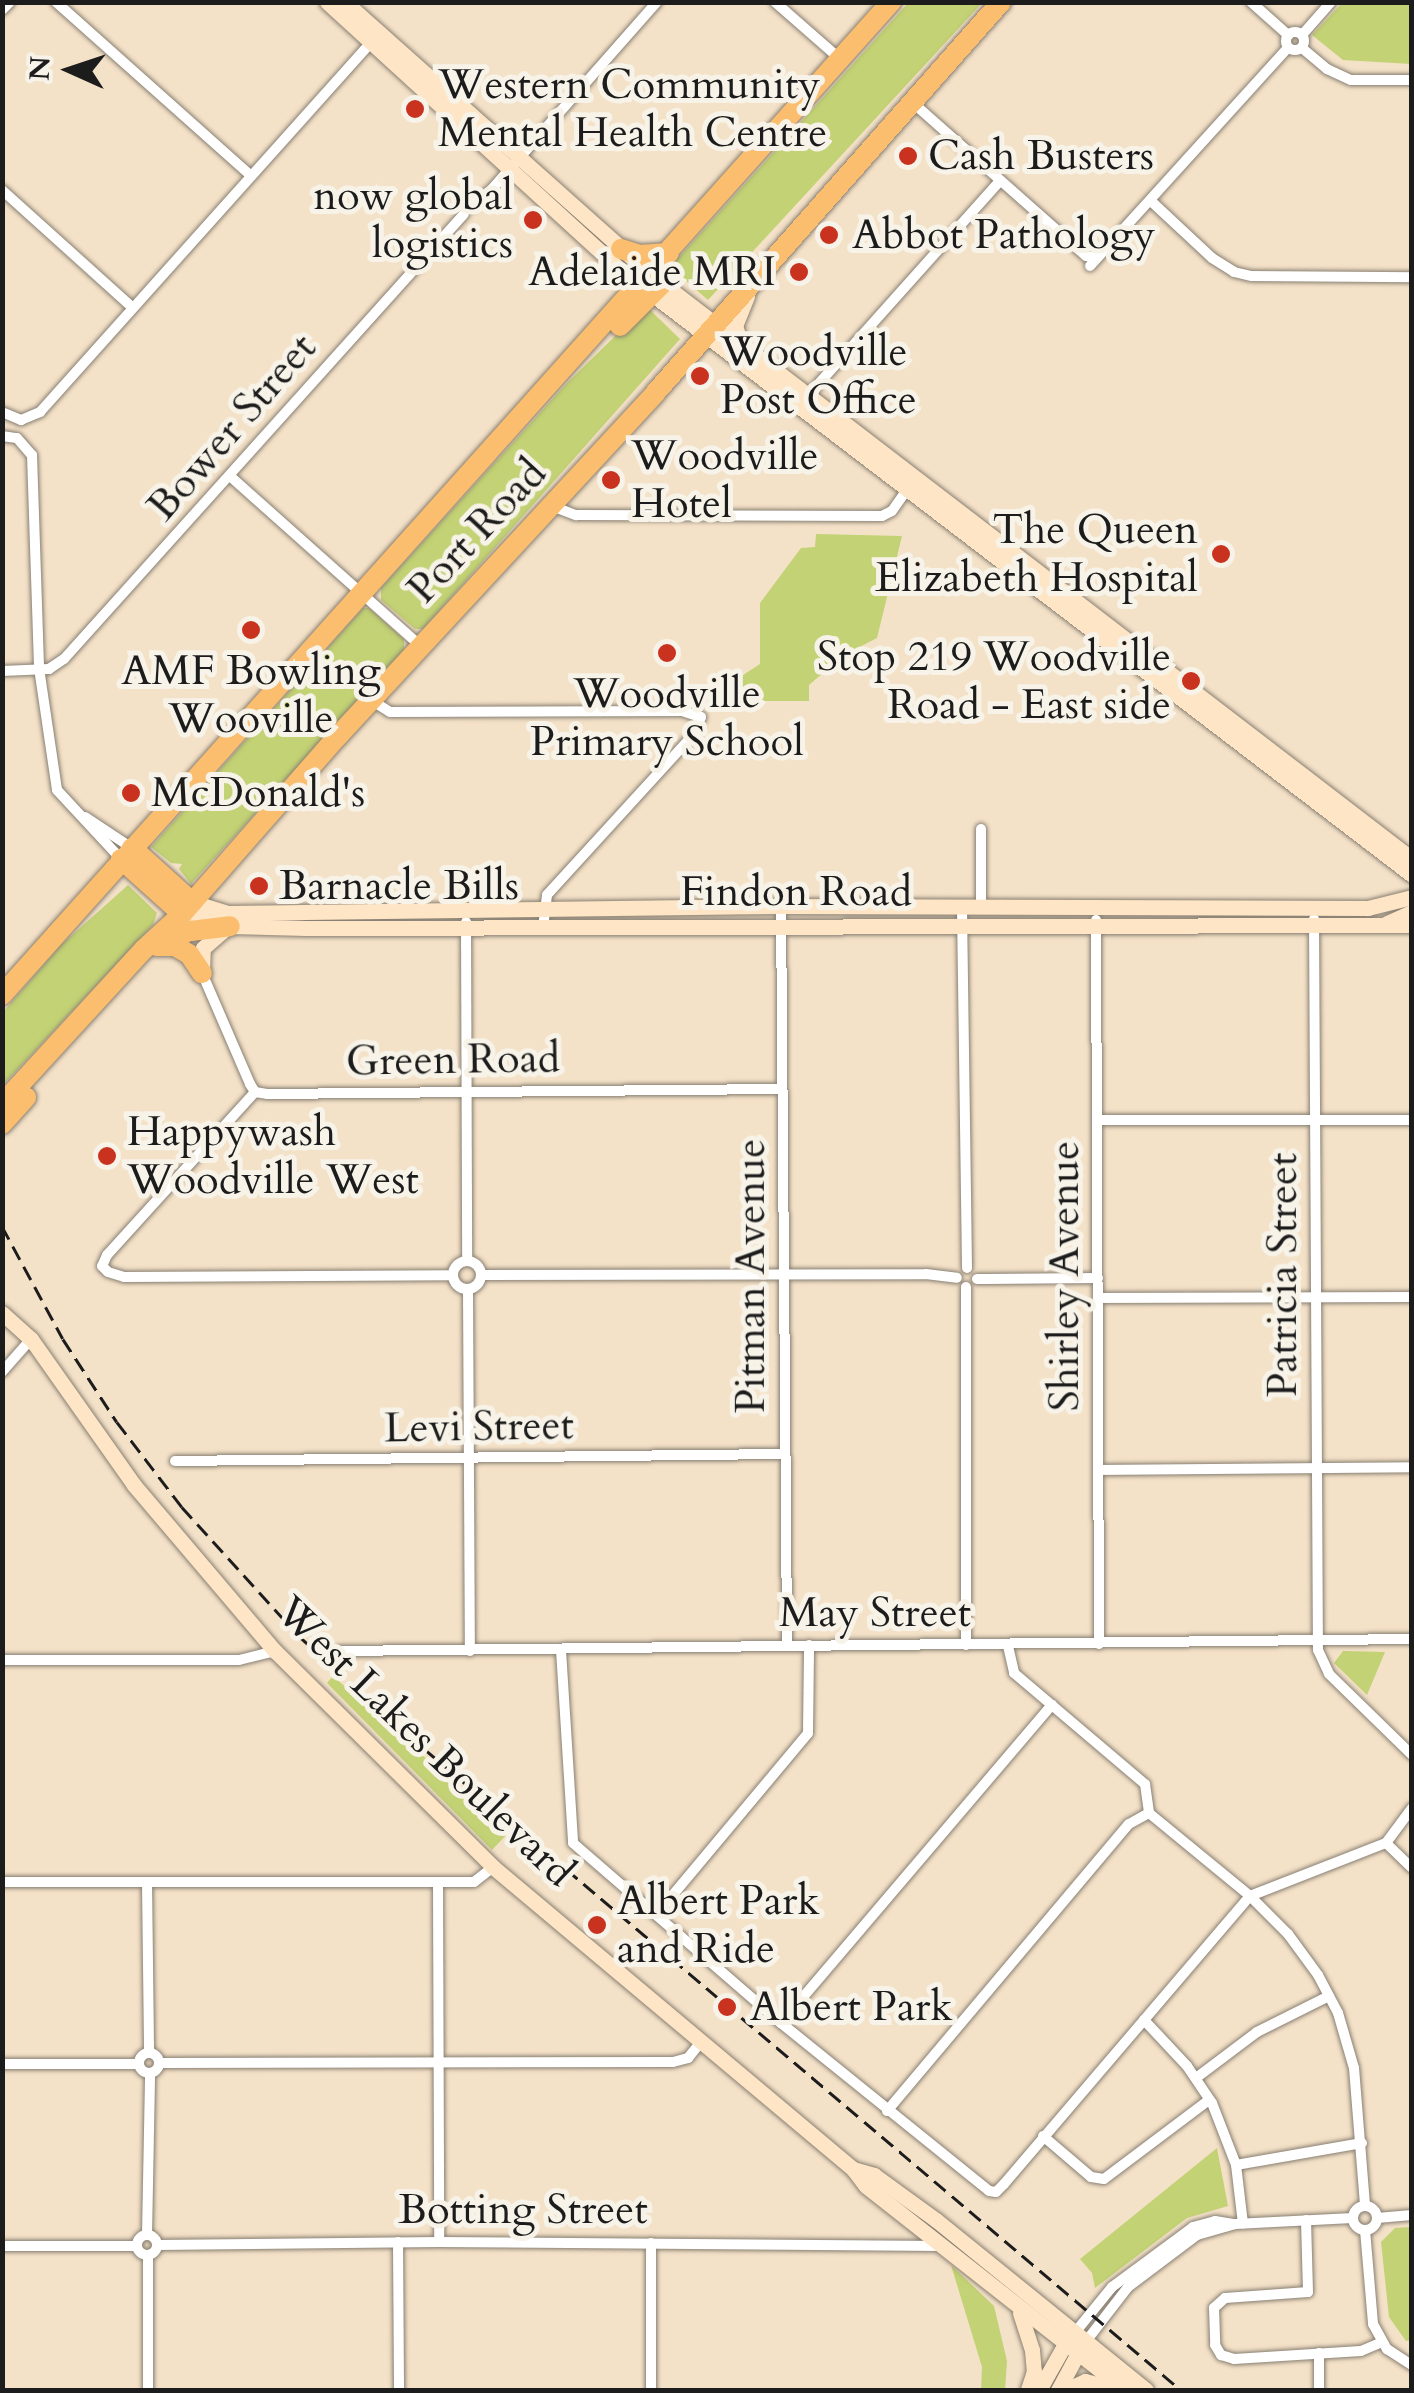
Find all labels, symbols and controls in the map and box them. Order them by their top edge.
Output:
north arrow [20,20,120,120]
text: N [20,55,60,82]
place label: Western Community Mental Health Centre [438,60,827,158]
marker: Western Community Mental Health Centre [402,96,428,122]
place label: Cash Busters [928,131,1154,181]
marker: Cash Busters [897,145,919,167]
place label: now global logistics [313,171,513,270]
marker: now global logistics [522,209,544,231]
place label: Abbot Pathology [852,210,1155,260]
marker: Abbot Pathology [816,222,842,248]
place label: Adelaide MRI [528,247,776,297]
marker: Adelaide MRI [786,259,812,285]
street label: Bower Street [137,323,327,531]
place label: Woodville Post Office [720,327,917,426]
marker: Woodville Post Office [689,365,711,387]
place label: Woodville Hotel [631,431,819,530]
street label: Port Road [397,448,557,614]
marker: Woodville Hotel [600,469,622,491]
place label: The Queen Elizabeth Hospital [875,505,1198,604]
marker: The Queen Elizabeth Hospital [1208,541,1234,567]
marker: AMF Bowling Wooville [240,619,262,641]
place label: Stop 219 Woodville Road - East side [817,632,1171,730]
marker: Woodville Primary School [656,642,678,664]
place label: AMF Bowling Wooville [121,646,381,744]
place label: Woodville Primary School [530,669,804,768]
marker: Stop 219 Woodville Road - East side [1180,670,1202,692]
place label: McDonald's [151,768,365,818]
marker: McDonald's [120,782,142,804]
place label: Barnacle Bills [279,861,519,911]
street label: Findon Road [680,867,912,917]
marker: Barnacle Bills [248,875,270,897]
street label: Green Road [345,1033,561,1087]
place label: Happywash Woodville West [127,1107,419,1206]
street label: Pitman Avenue [726,1139,776,1413]
street label: Shirley Avenue [1040,1141,1090,1411]
marker: Happywash Woodville West [96,1145,118,1167]
street label: Patricia Street [1258,1153,1308,1397]
street label: Levi Street [384,1400,574,1454]
street label: West Lakes Boulevard [265,1586,585,1898]
street label: May Street [779,1588,971,1638]
place label: Albert Park and Ride [617,1876,820,1974]
marker: Albert Park and Ride [586,1914,608,1936]
place label: Albert Park [750,1982,953,2032]
marker: Albert Park [714,1994,740,2020]
street label: Botting Street [398,2185,648,2235]

